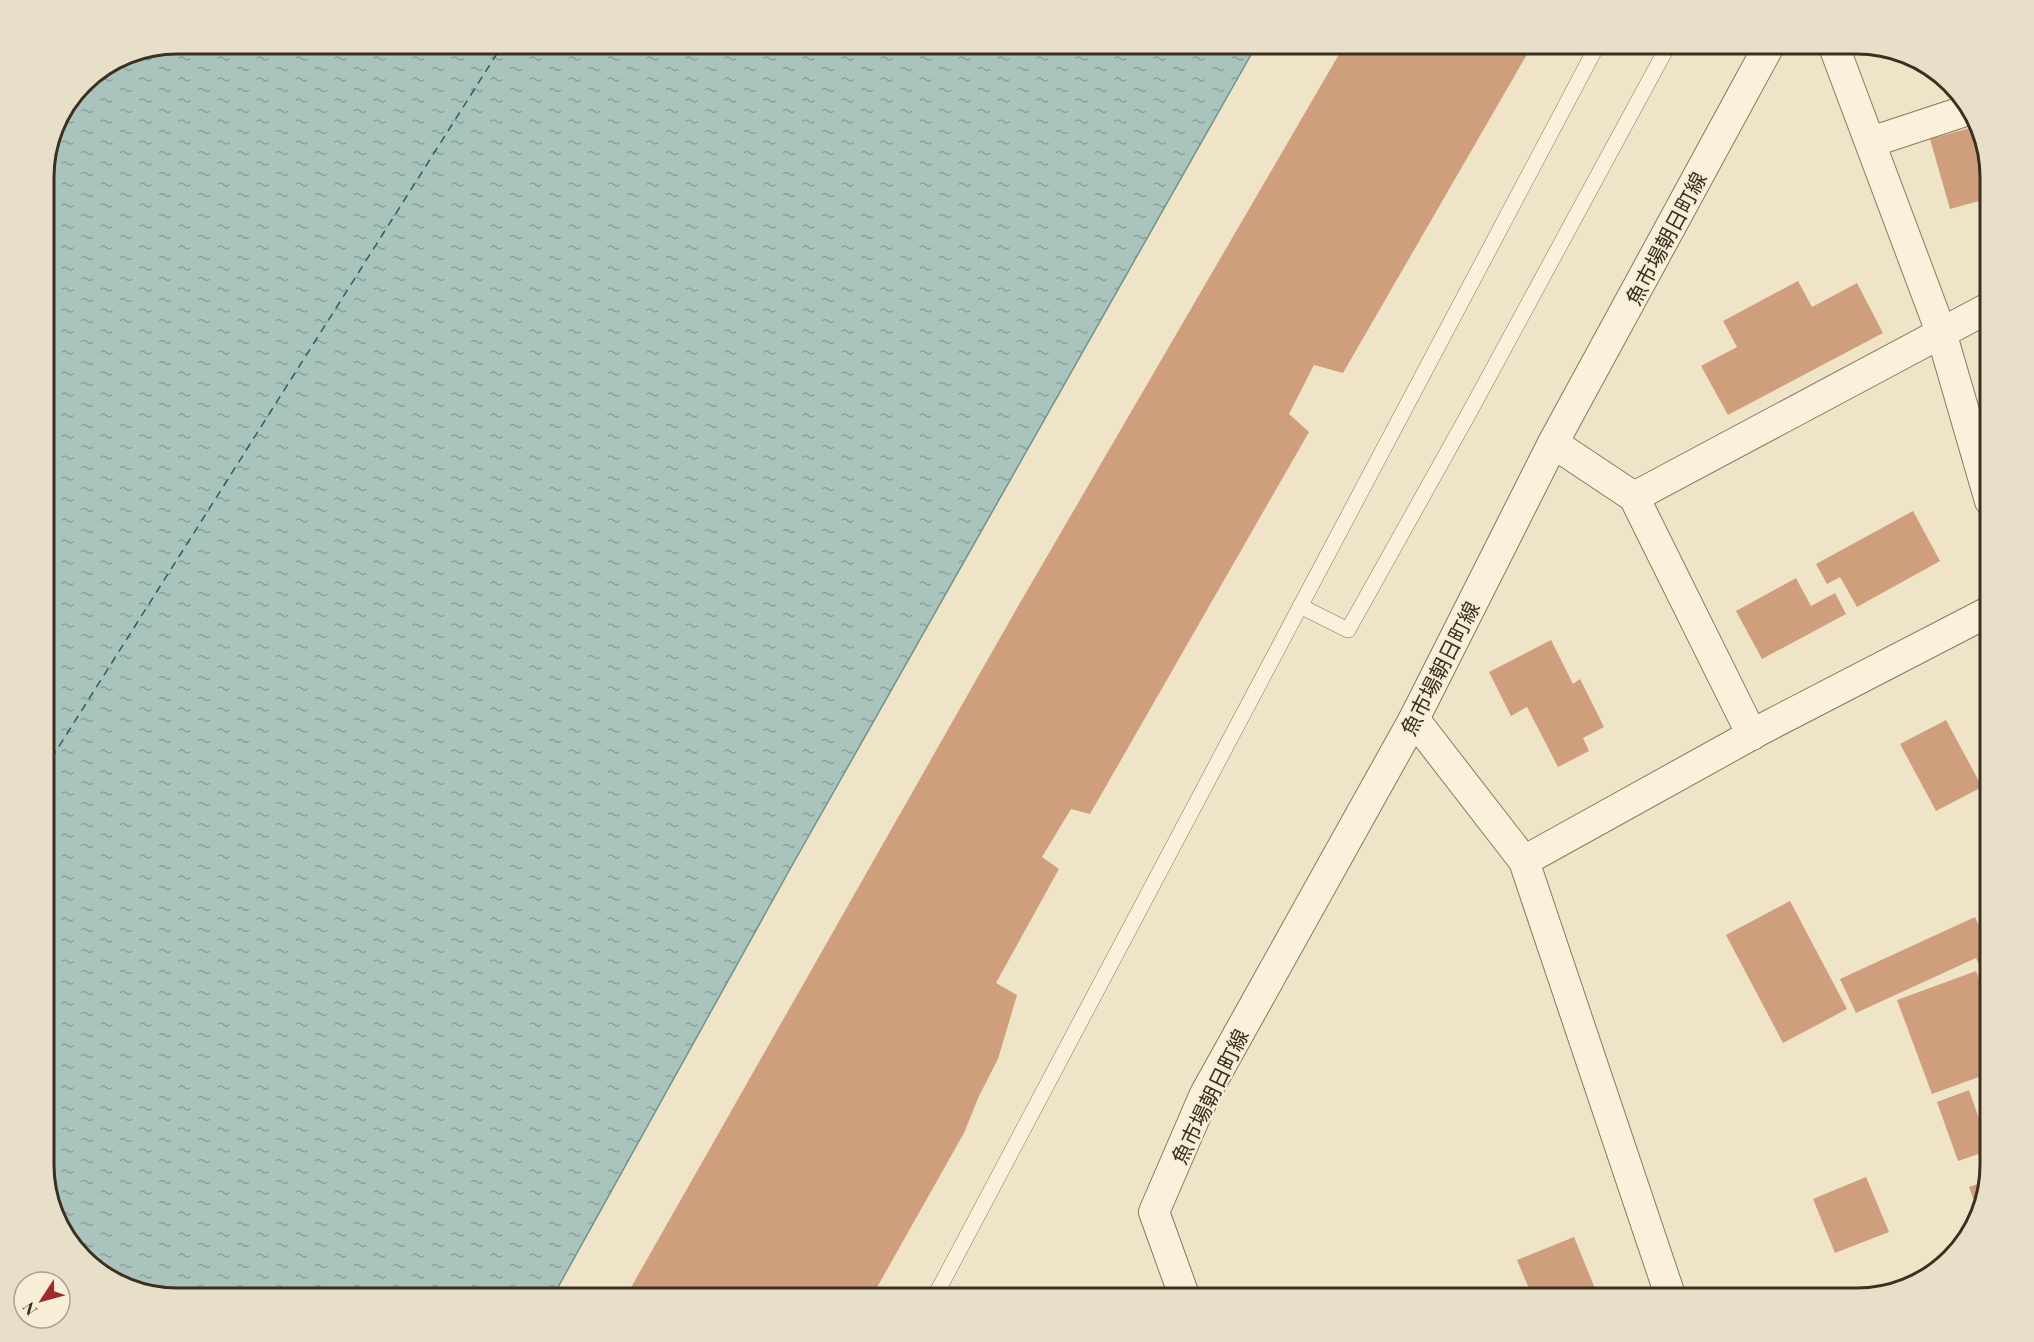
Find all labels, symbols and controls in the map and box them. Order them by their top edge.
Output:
street label: 魚市場朝日町線 [1618,167,1712,309]
street label: 魚市場朝日町線 [1393,596,1485,740]
street label: 魚市場朝日町線 [1164,1024,1254,1168]
north arrow [12,1270,72,1330]
text: N [17,1298,41,1320]

